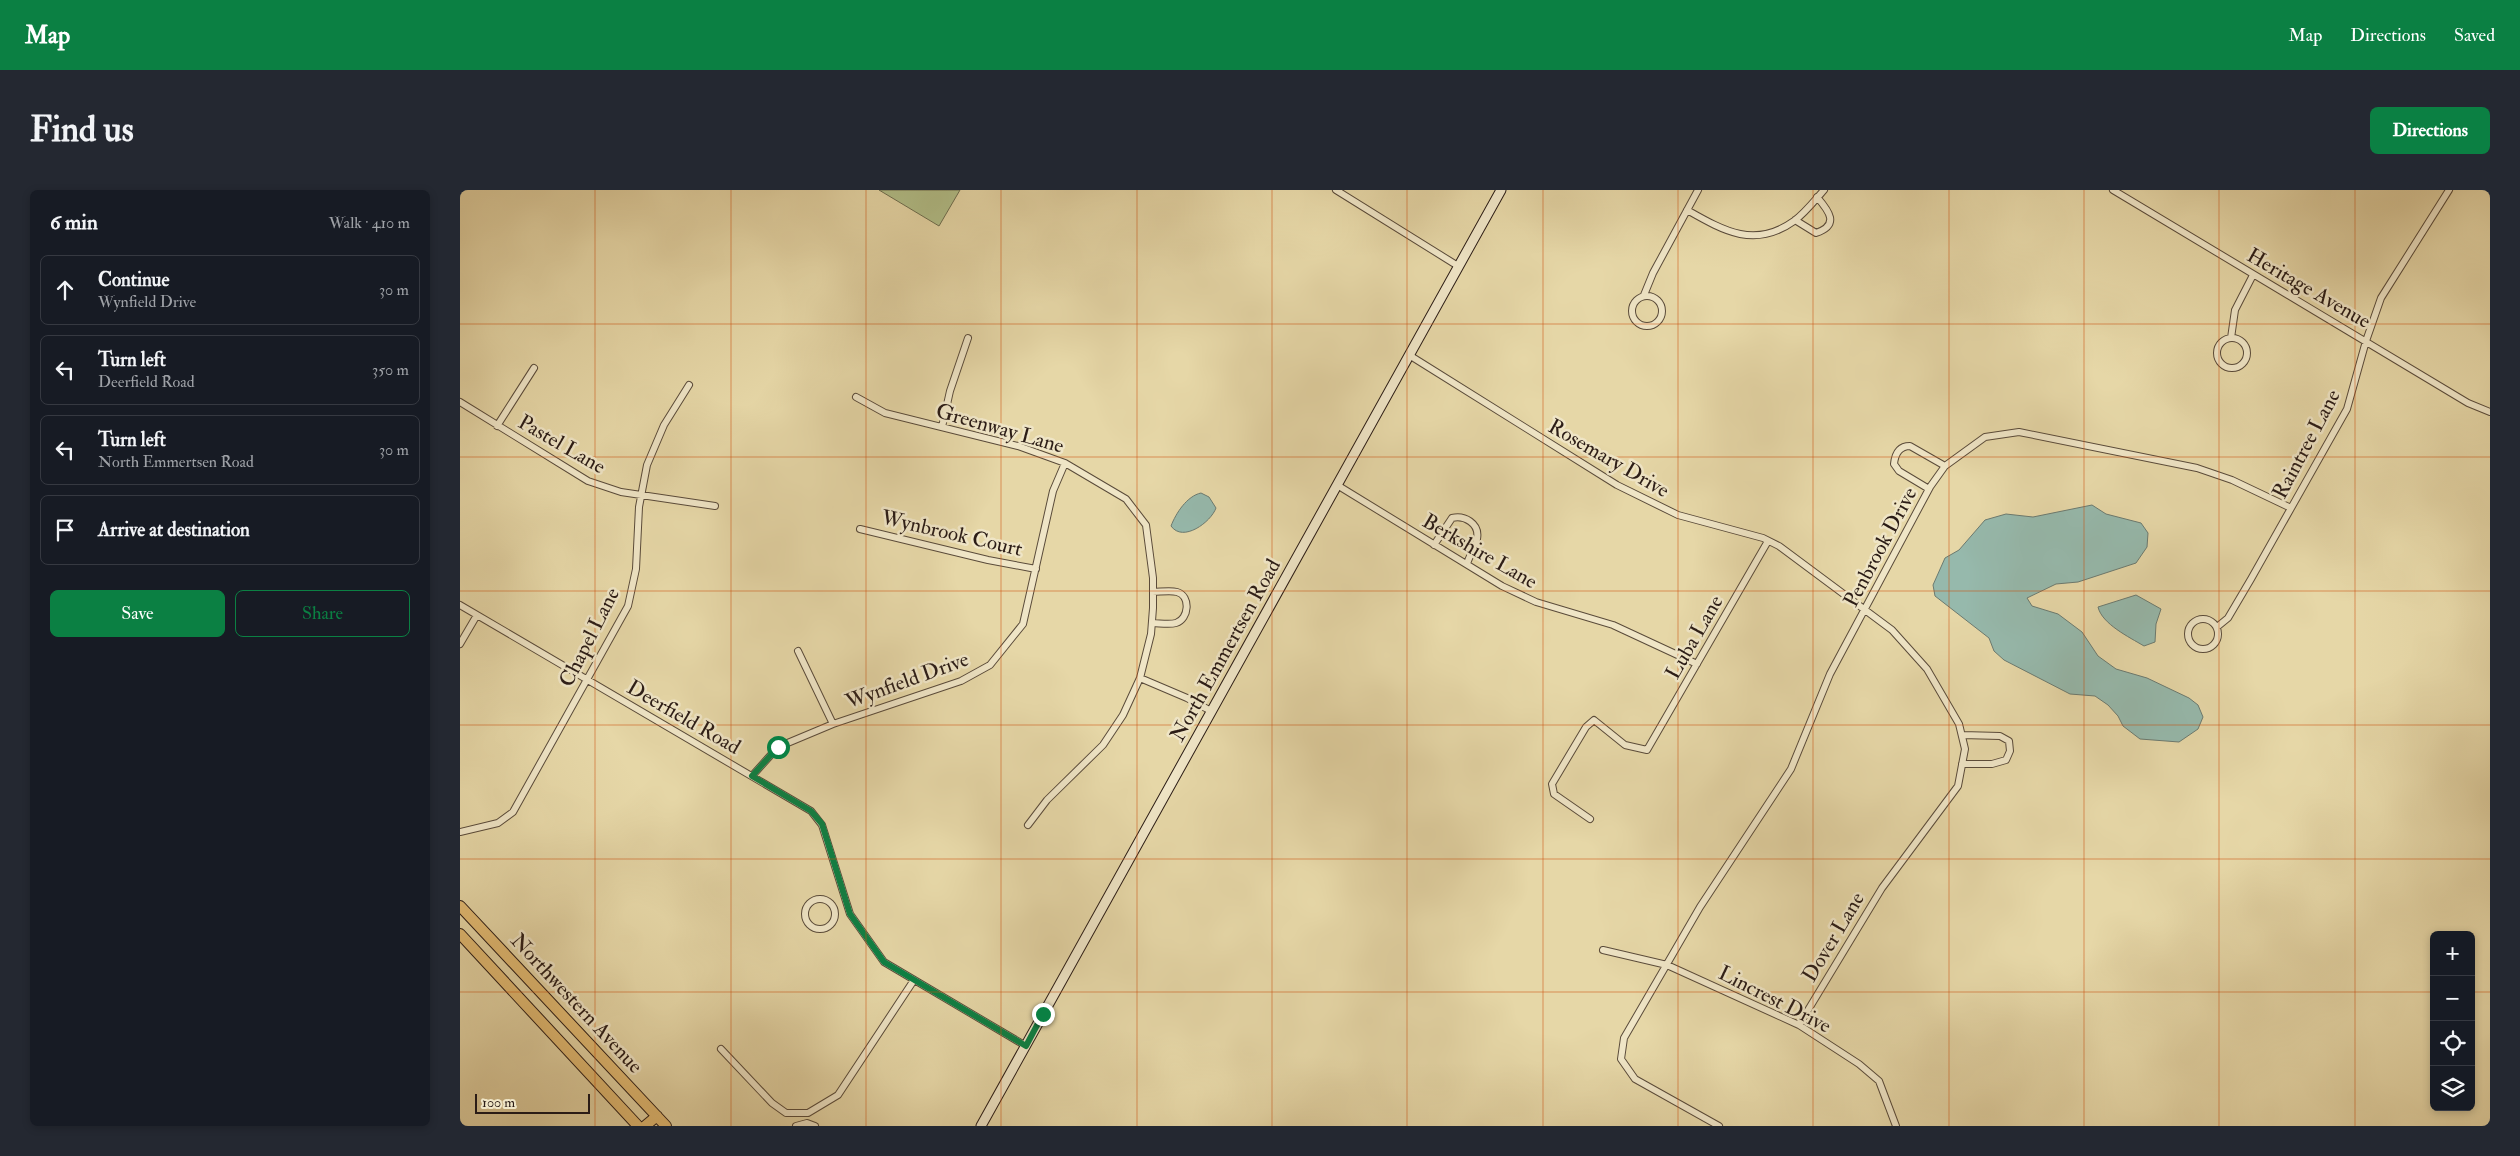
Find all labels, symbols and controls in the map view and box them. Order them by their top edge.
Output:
text: Map [25,20,70,51]
text: Map [2289,24,2322,47]
text: Directions [2350,24,2426,47]
text: Saved [2454,24,2495,47]
button: Directions [2370,107,2490,154]
text: Find us [30,108,134,152]
text: 6 min [50,209,98,236]
text: Walk · 410 m [329,213,410,233]
street label: Heritage Avenue [2242,242,2376,335]
text: Continue [98,268,169,292]
icon: ahead [51,276,79,304]
text: 30 m [379,280,409,300]
text: Wynfield Drive [98,292,196,312]
text: Turn left [98,348,166,372]
icon: left [51,356,79,384]
text: 350 m [372,360,409,380]
text: Deerfield Road [98,372,195,392]
street label: Raintree Lane [2266,385,2347,504]
street label: Greenway Lane [933,397,1067,460]
street label: Pastel Lane [513,409,610,480]
street label: Rosemary Drive [1543,413,1674,504]
text: Turn left [98,428,166,452]
icon: left [51,436,79,464]
text: 30 m [379,440,409,460]
text: North Emmertsen Road [98,452,254,472]
street label: Penbrook Drive [1838,482,1923,612]
street label: Wynbrook Court [878,504,1025,563]
street label: Berkshire Lane [1417,508,1542,595]
icon: arrive [51,516,79,544]
text: Arrive at destination [98,518,250,542]
street label: North Emmertsen Road [1164,554,1287,746]
street label: Chapel Lane [553,583,626,691]
button: Save [50,590,225,637]
button: Share [235,590,410,637]
street label: Luba Lane [1660,590,1729,684]
street label: Wynfield Drive [841,646,973,716]
street label: Deerfield Road [622,674,746,761]
route start [767,736,790,759]
street label: Dover Lane [1796,887,1871,987]
street label: Northwestern Avenue [505,928,649,1079]
map controls [2430,931,2475,1111]
button: + [2430,931,2475,976]
street label: Lincrest Drive [1714,959,1836,1040]
button: − [2430,976,2475,1021]
route end [1032,1003,1055,1026]
button: locate [2430,1021,2475,1066]
button: layers [2430,1066,2475,1111]
scale bar [475,1091,590,1114]
text: 100 m [482,1094,515,1111]

